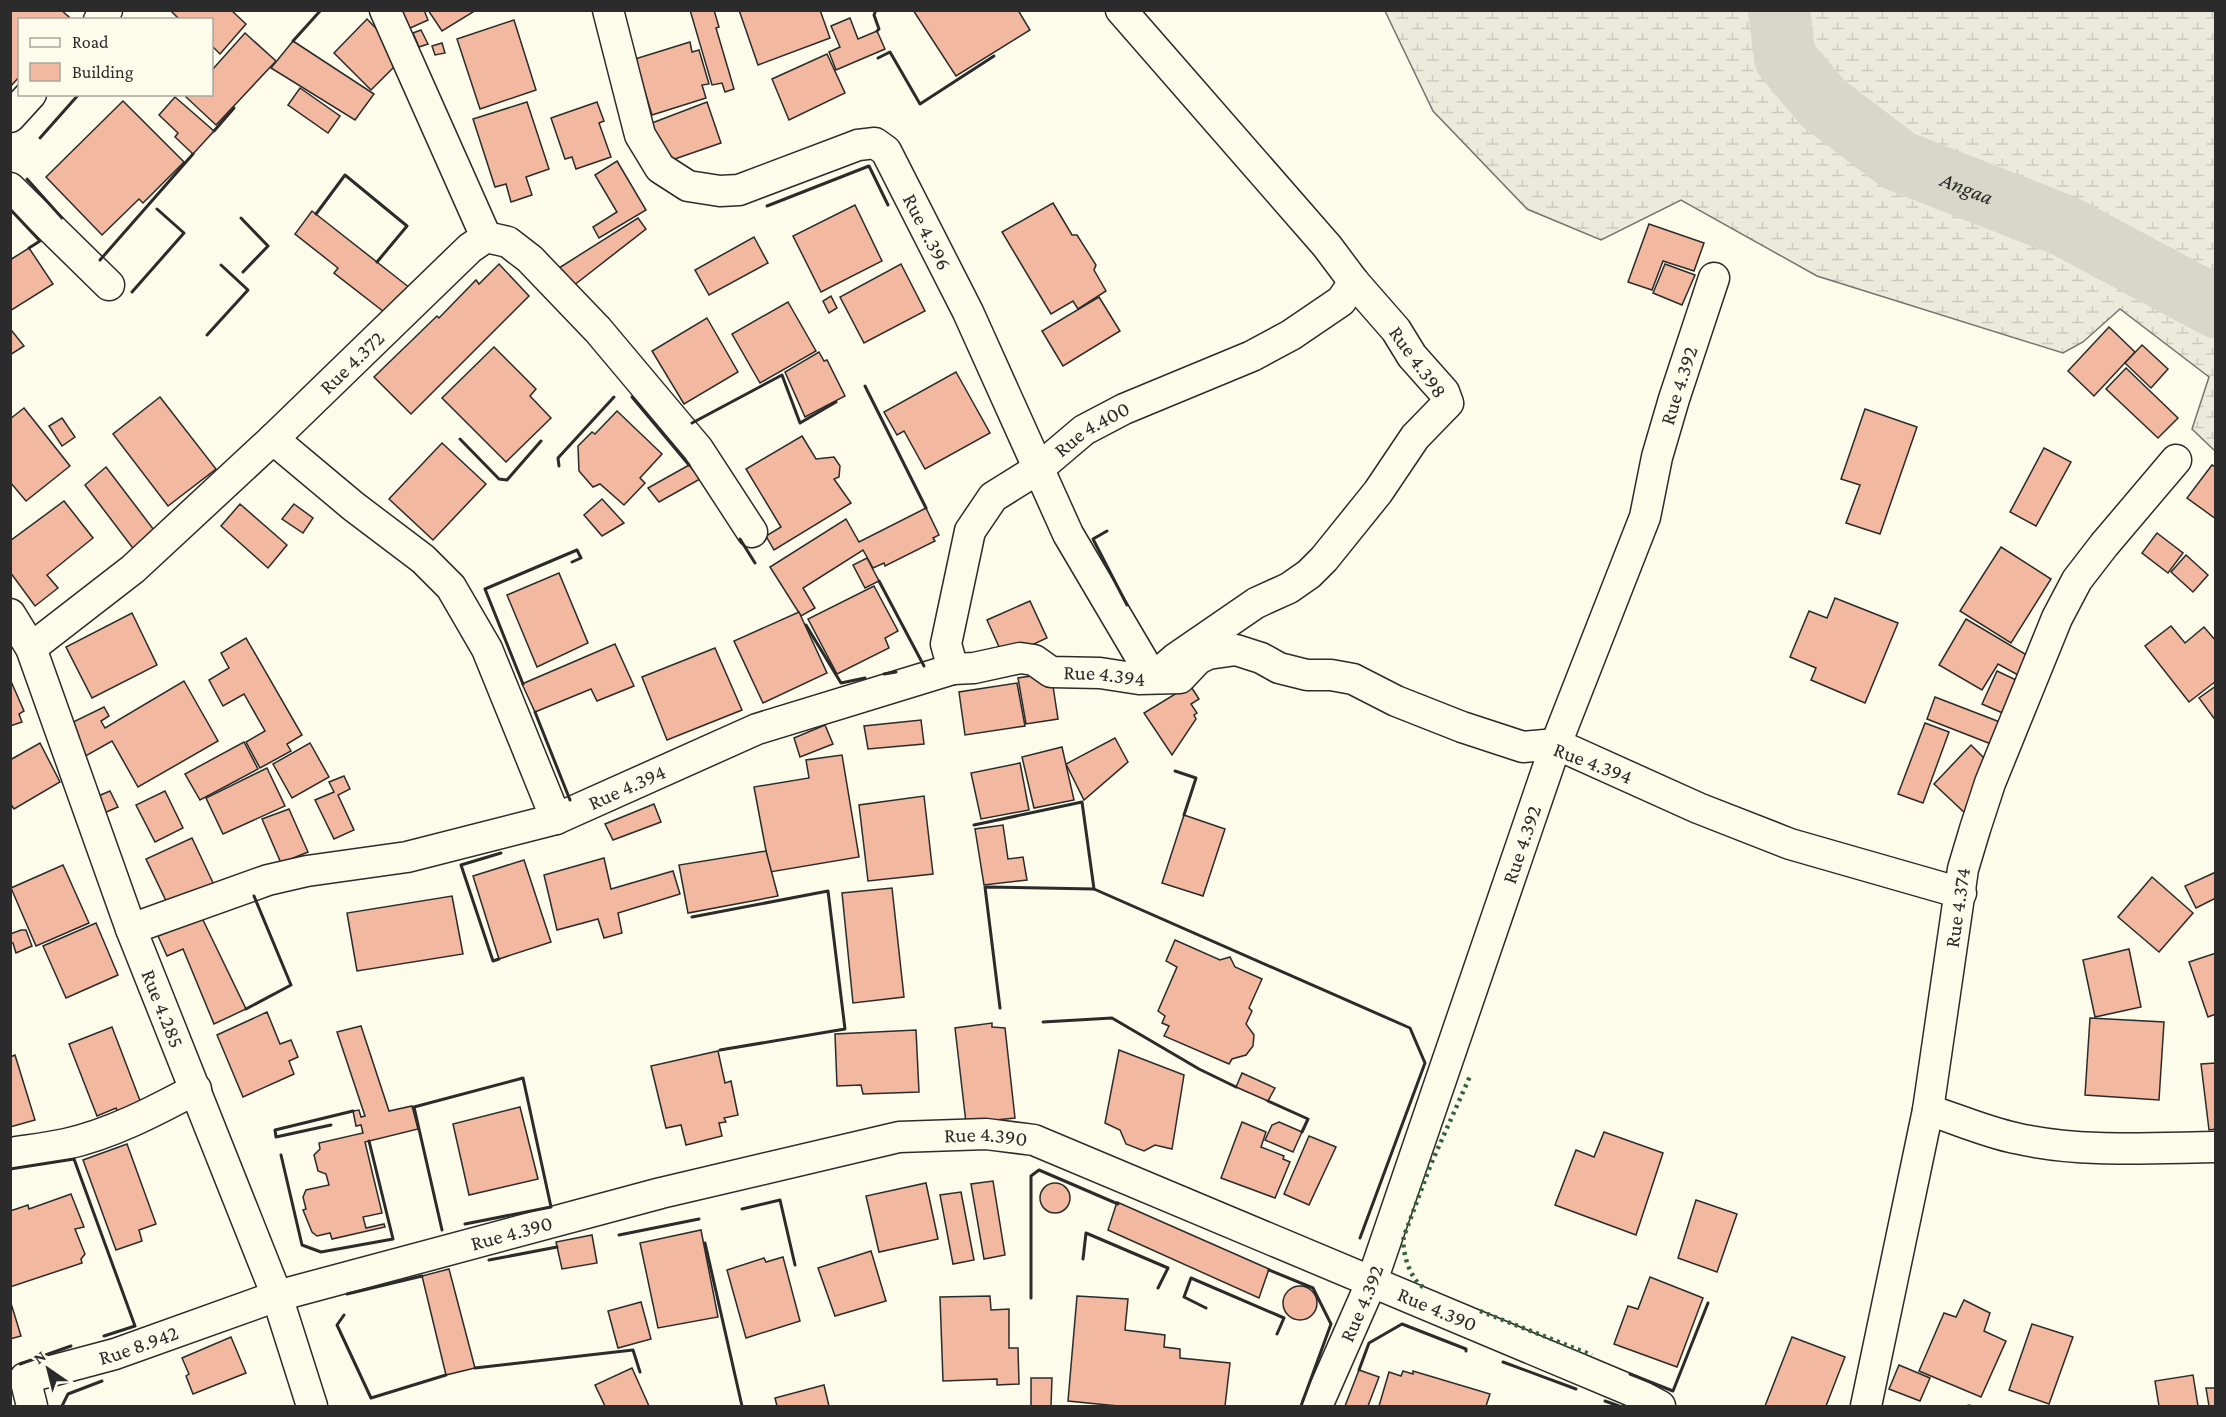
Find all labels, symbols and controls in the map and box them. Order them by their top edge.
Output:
legend [18,18,213,96]
text: Road [72,32,109,52]
text: Building [72,62,134,82]
water label: Angaa [1936,166,1997,209]
street label: Rue 4.396 [898,190,957,274]
street label: Rue 4.398 [1384,321,1452,403]
street label: Rue 4.372 [315,326,389,399]
street label: Rue 4.392 [1655,343,1703,428]
street label: Rue 4.400 [1049,396,1134,462]
street label: Rue 4.394 [1063,660,1145,691]
street label: Rue 4.394 [1550,737,1636,789]
street label: Rue 4.394 [584,759,669,815]
street label: Rue 4.392 [1497,802,1546,887]
street label: Rue 4.374 [1940,866,1975,949]
street label: Rue 4.285 [136,966,189,1051]
street label: Rue 4.390 [944,1122,1029,1151]
street label: Rue 4.390 [468,1211,555,1255]
street label: Rue 4.392 [1335,1262,1389,1346]
street label: Rue 4.390 [1394,1282,1481,1337]
street label: Rue 8.942 [96,1320,181,1370]
north arrow [18,1339,78,1399]
text: N [30,1347,49,1367]

